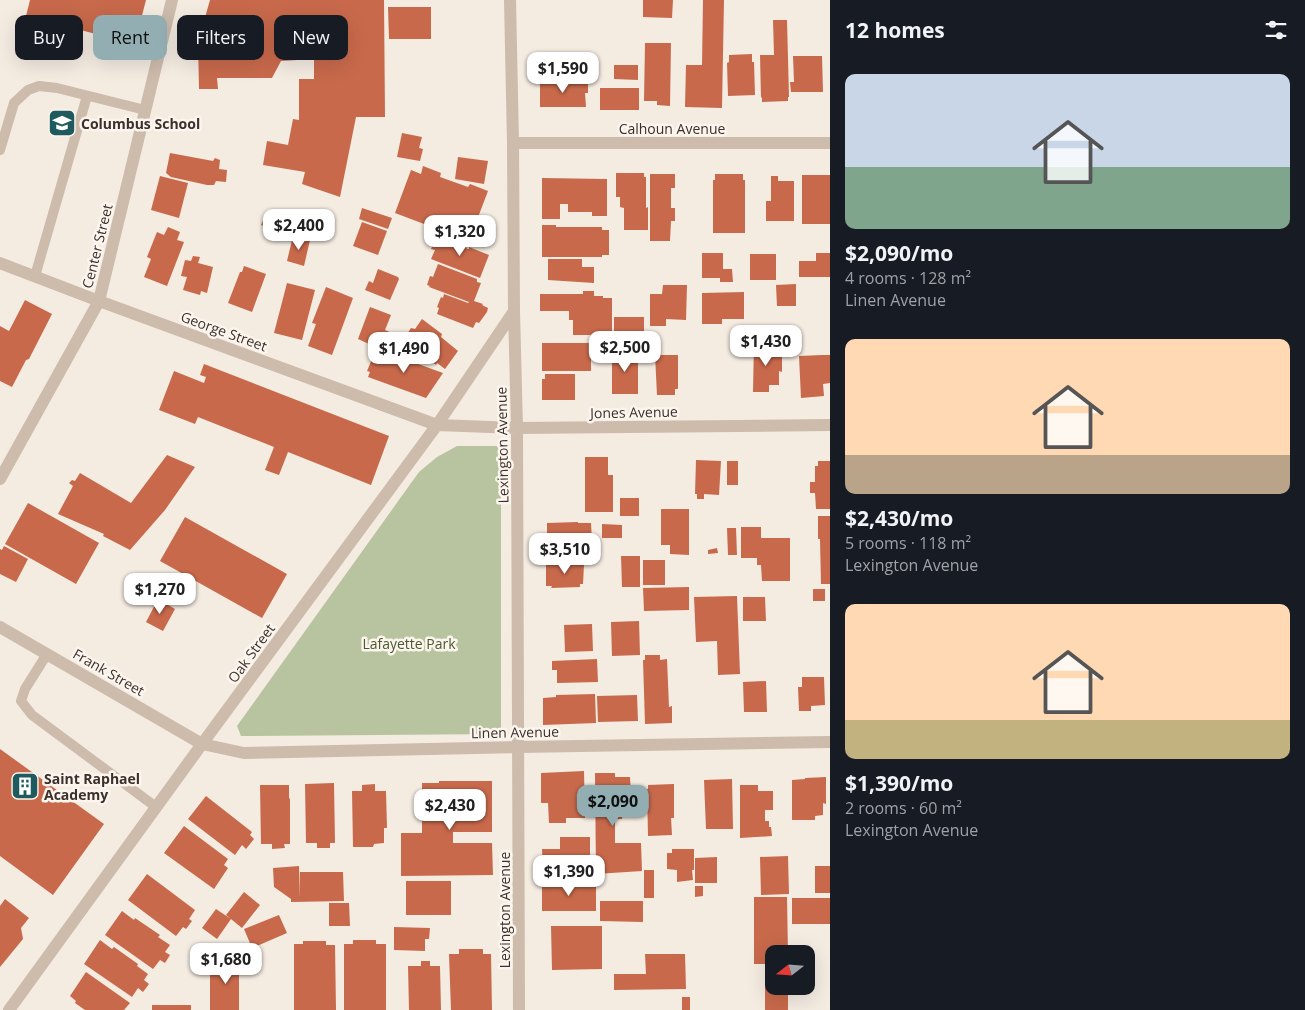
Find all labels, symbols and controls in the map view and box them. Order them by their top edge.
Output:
chip: Buy [15,15,83,60]
chip: Rent [93,15,167,60]
chip: Filters [177,15,264,60]
chip: New [274,15,348,60]
text: 12 homes [845,16,945,44]
icon: filters [1262,16,1290,44]
pin: $1,590 [522,52,604,94]
text: $1,590 [538,57,588,79]
icon: home [1023,107,1113,197]
school or university icon: Columbus School [47,108,77,138]
place label: Columbus School [81,114,200,133]
street label: Calhoun Avenue [619,119,725,138]
street label: Center Street [77,202,117,290]
pin: $2,400 [258,208,340,251]
text: $2,400 [274,214,324,236]
pin: $1,320 [419,214,501,257]
text: $1,320 [435,220,485,242]
text: $2,090/mo [845,239,953,267]
text: 4 rooms · 128 m² [845,267,971,289]
text: Linen Avenue [845,289,946,311]
street label: George Street [178,307,270,355]
pin: $1,430 [725,324,807,367]
pin: $2,500 [584,330,666,373]
text: $1,430 [741,330,791,352]
pin: $1,490 [363,332,445,374]
text: $2,500 [600,336,650,358]
text: $1,490 [379,337,429,359]
icon: home [1023,372,1113,462]
street label: Lexington Avenue [491,386,513,503]
street label: Jones Avenue [588,402,678,422]
text: $2,430/mo [845,504,953,532]
pin: $3,510 [524,532,606,575]
text: 5 rooms · 118 m² [845,532,971,554]
text: $3,510 [540,538,590,560]
text: Lexington Avenue [845,554,978,576]
pin: $1,270 [119,572,201,615]
text: $1,270 [135,578,185,600]
street label: Oak Street [223,620,279,686]
park label: Lafayette Park [362,634,456,653]
icon: home [1023,637,1113,727]
street label: Frank Street [70,644,148,700]
street label: Linen Avenue [471,722,559,742]
place label: Saint Raphael Academy [44,769,140,804]
text: $1,390/mo [845,769,953,797]
building icon: Saint Raphael Academy [10,771,40,801]
pin: $2,090 [572,784,654,827]
pin: $2,430 [409,788,491,831]
text: $2,090 [588,790,638,812]
text: $2,430 [425,794,475,816]
text: 2 rooms · 60 m² [845,797,962,819]
text: Lexington Avenue [845,819,978,841]
street label: Lexington Avenue [495,852,514,968]
pin: $1,390 [528,854,610,897]
text: $1,390 [544,860,594,882]
pin: $1,680 [185,942,267,985]
north arrow [765,945,815,995]
map controls [765,945,815,995]
text: $1,680 [201,948,251,970]

